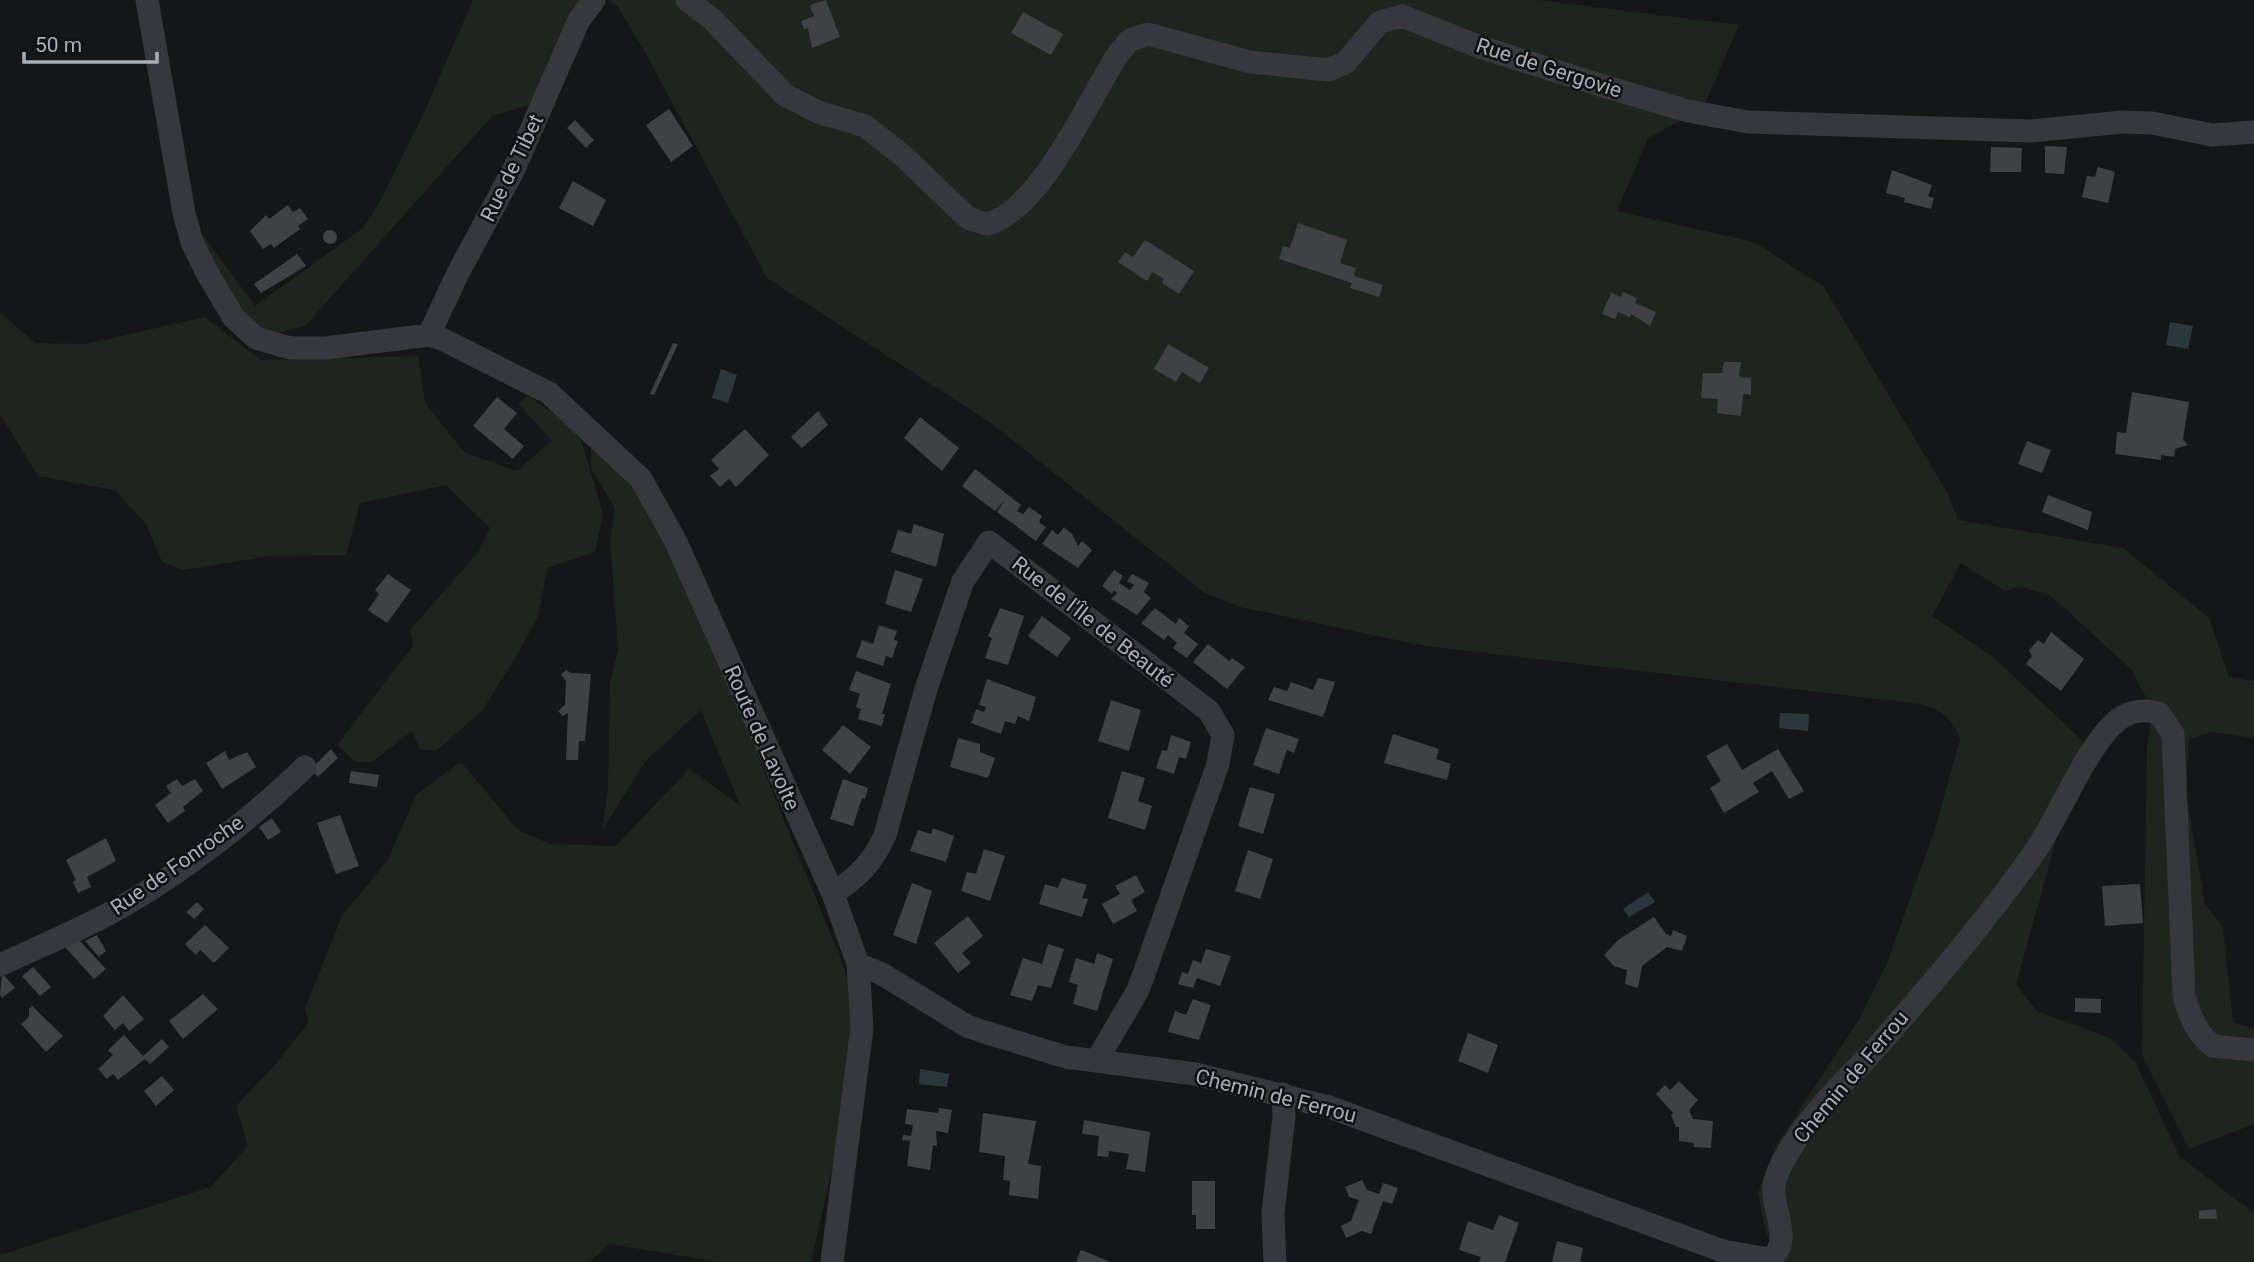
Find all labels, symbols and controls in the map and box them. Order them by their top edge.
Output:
scale bar [24,21,158,65]
text: 50 m [35,33,82,57]
street label: Rue de Gergovie [1473,33,1625,103]
street label: Rue de Tibet [476,110,548,225]
street label: Rue de l'Île de Beauté [1007,551,1179,693]
street label: Route de Lavolte [719,662,805,814]
street label: Rue de Fonroche [106,810,248,920]
street label: Chemin de Ferrou [1789,1006,1913,1148]
street label: Chemin de Ferrou [1193,1064,1359,1128]

